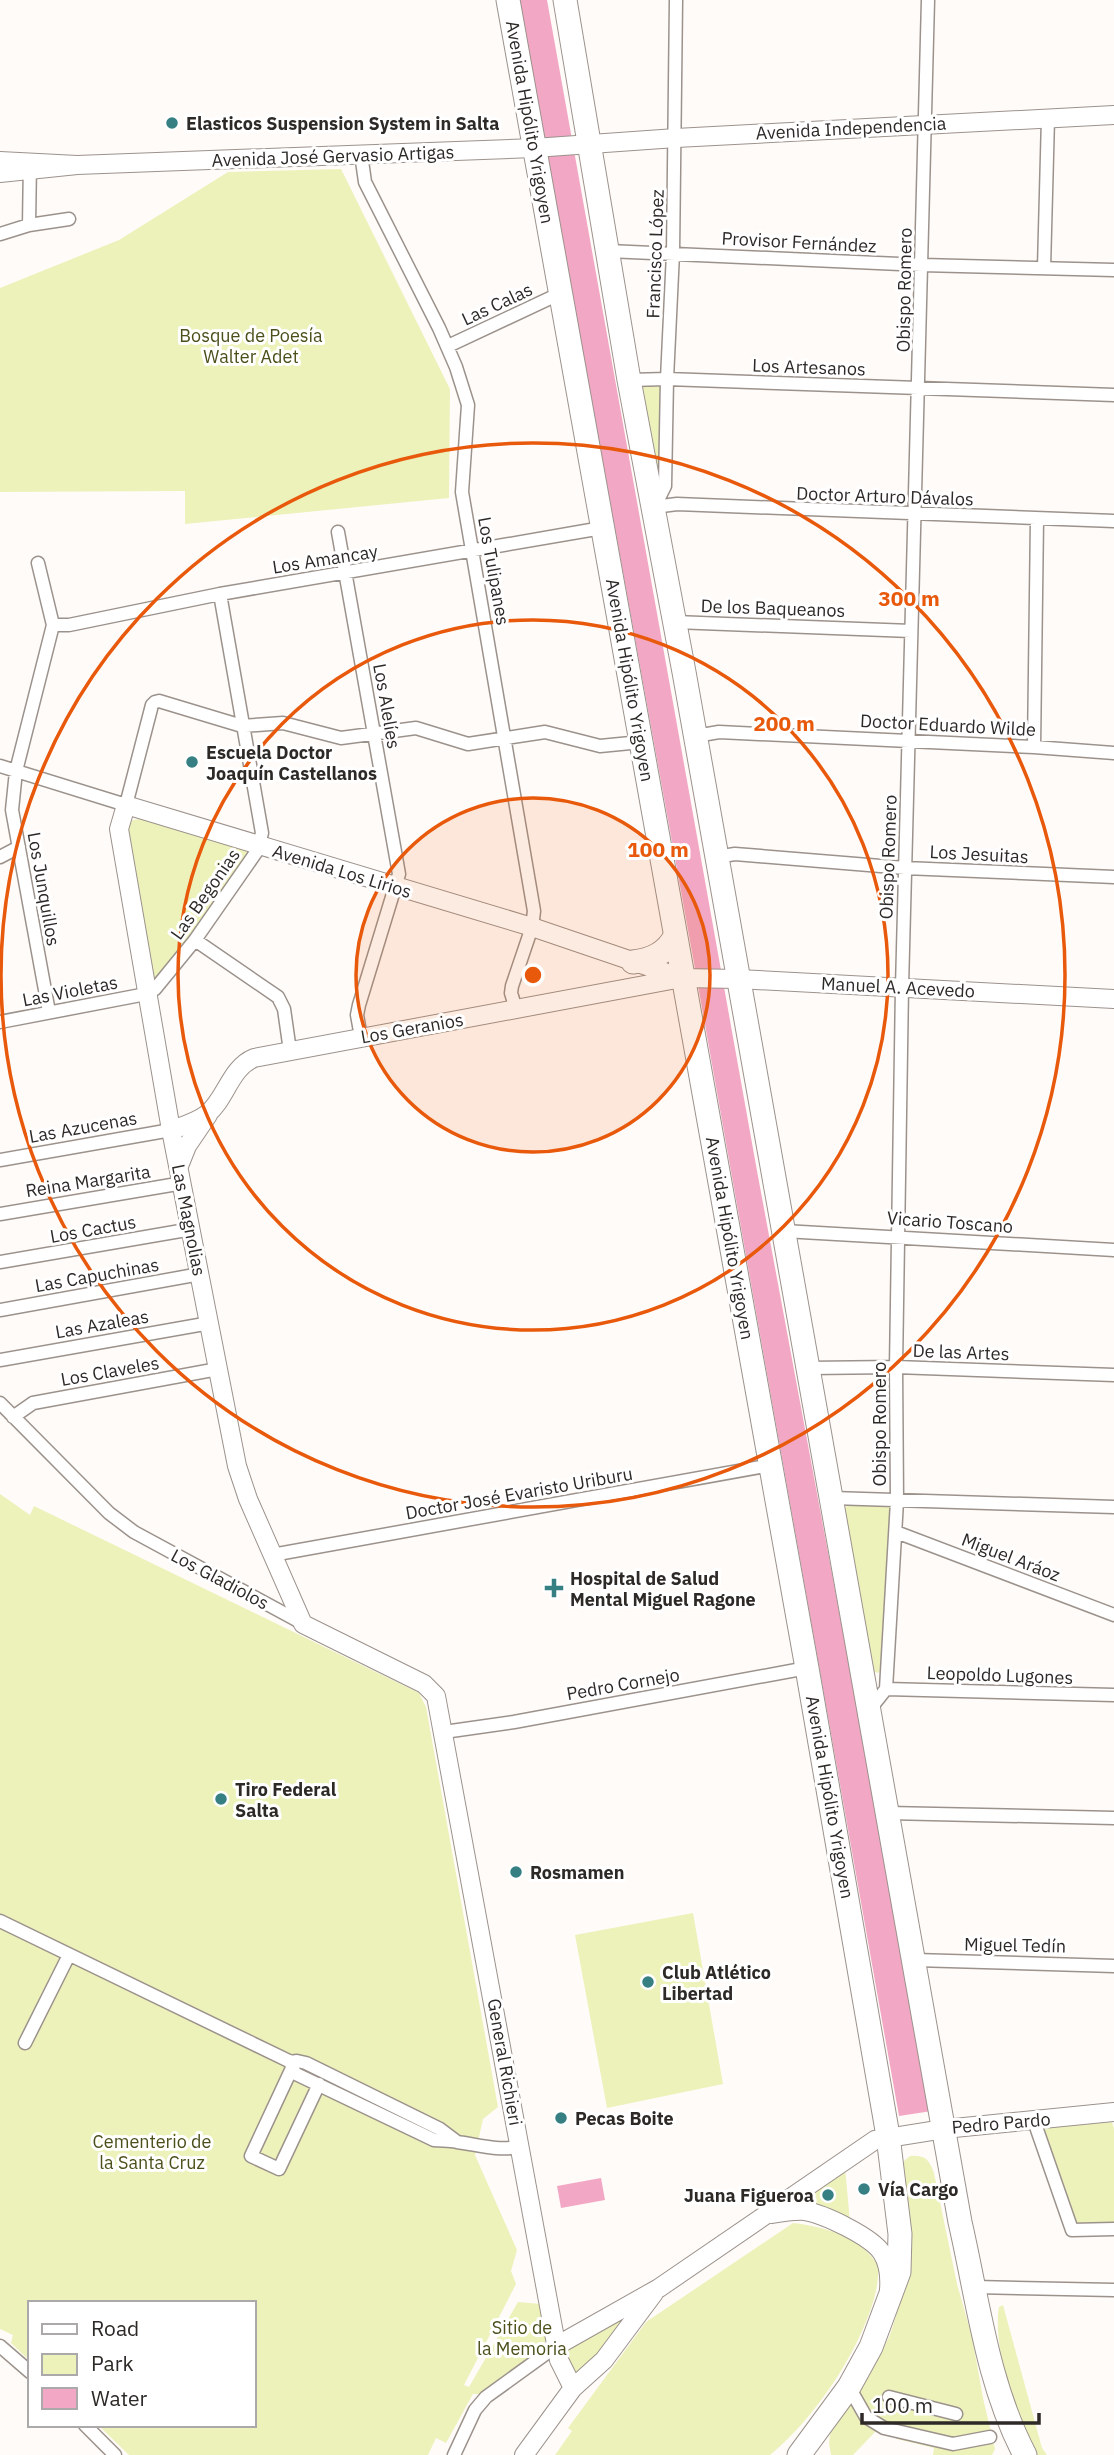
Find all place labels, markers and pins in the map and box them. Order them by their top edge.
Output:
place label: Elasticos Suspension System in Salta [186,112,499,135]
marker: Elasticos Suspension System in Salta [164,115,180,131]
place label: Escuela Doctor Joaquín Castellanos [206,741,377,785]
marker: Escuela Doctor Joaquín Castellanos [184,754,200,770]
centre of rings [521,963,545,987]
place label: Hospital de Salud Mental Miguel Ragone [570,1567,756,1611]
marker: Hospital de Salud Mental Miguel Ragone [544,1578,564,1598]
place label: Tiro Federal Salta [235,1778,337,1822]
marker: Tiro Federal Salta [213,1791,229,1807]
place label: Rosmamen [530,1861,624,1884]
marker: Rosmamen [508,1864,524,1880]
place label: Club Atlético Libertad [662,1961,771,2005]
marker: Club Atlético Libertad [640,1974,656,1990]
place label: Pecas Boite [575,2107,674,2130]
marker: Pecas Boite [553,2110,569,2126]
place label: Vía Cargo [878,2178,958,2201]
marker: Vía Cargo [856,2181,872,2197]
place label: Juana Figueroa [684,2184,814,2207]
marker: Juana Figueroa [820,2187,836,2203]

